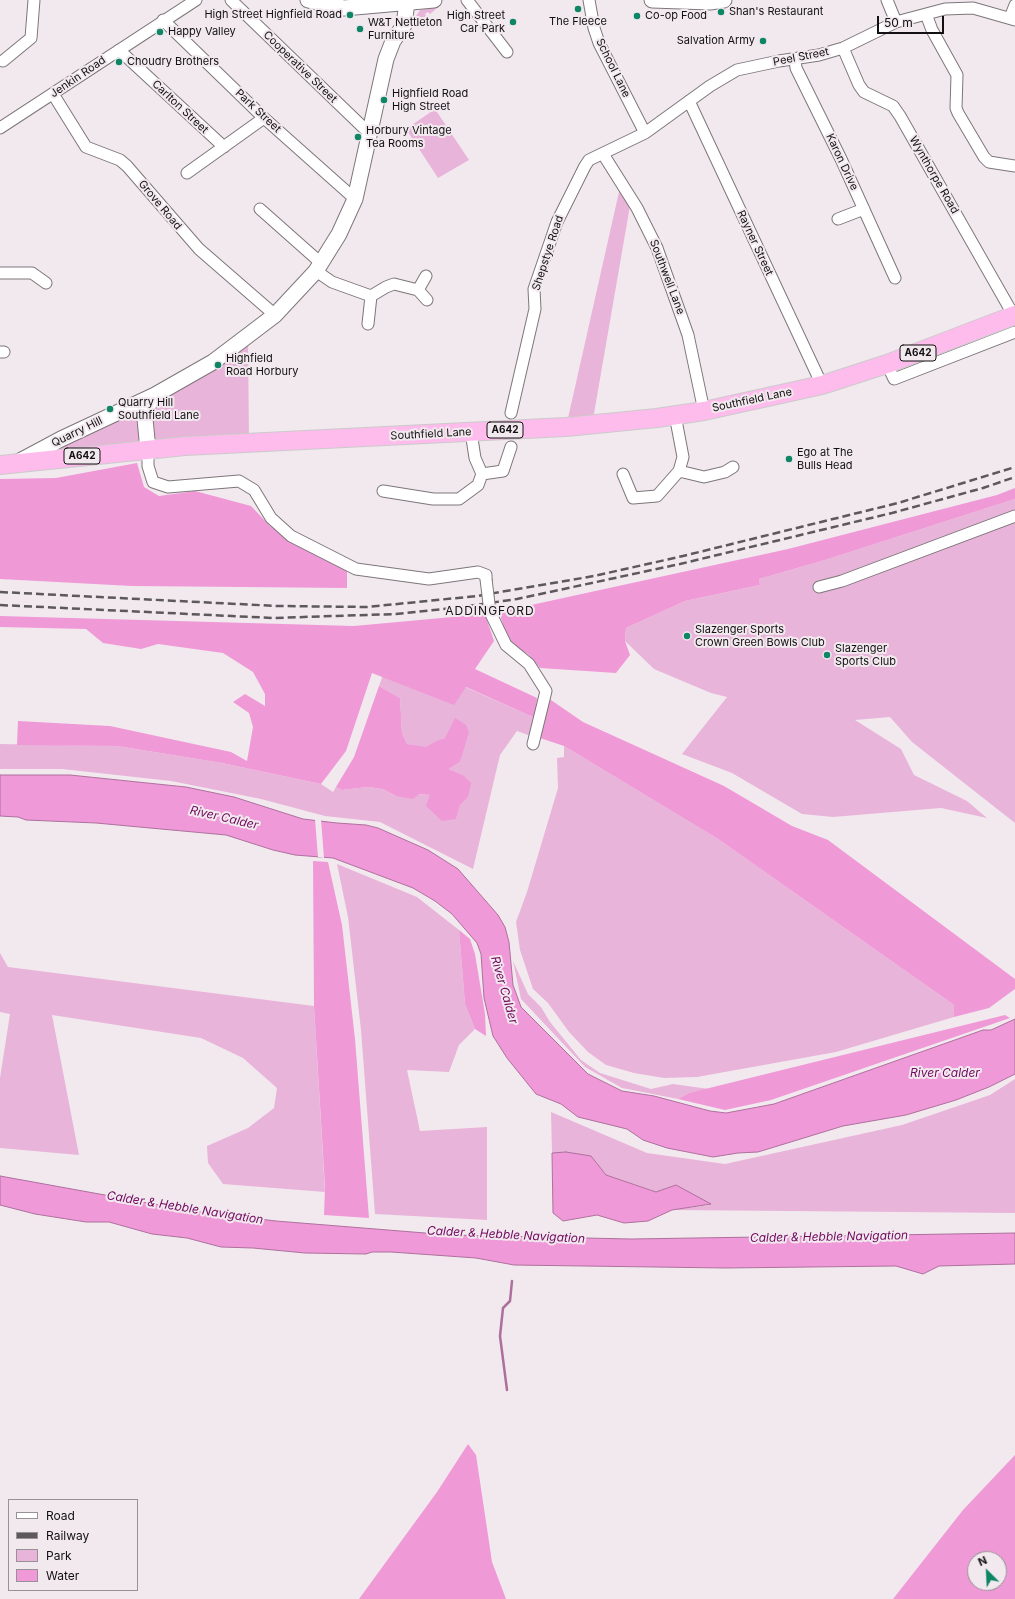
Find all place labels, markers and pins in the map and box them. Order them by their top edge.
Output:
marker: The Fleece [573,4,583,14]
place label: Shan's Restaurant [729,5,823,19]
marker: Shan's Restaurant [716,7,726,17]
place label: High Street Highfield Road [204,8,342,22]
place label: High Street Car Park [447,9,505,35]
place label: Co-op Food [645,9,707,23]
marker: High Street Highfield Road [345,10,355,20]
marker: Co-op Food [632,11,642,21]
place label: The Fleece [549,15,607,29]
place label: W&T Nettleton Furniture [368,16,442,42]
marker: High Street Car Park [508,17,518,27]
marker: W&T Nettleton Furniture [355,24,365,34]
place label: Happy Valley [168,25,236,39]
marker: Happy Valley [155,27,165,37]
place label: Salvation Army [677,34,755,48]
marker: Salvation Army [758,36,768,46]
place label: Choudry Brothers [127,55,219,69]
marker: Choudry Brothers [114,57,124,67]
place label: Highfield Road High Street [392,87,468,113]
marker: Highfield Road High Street [379,95,389,105]
place label: Horbury Vintage Tea Rooms [366,124,452,150]
marker: Horbury Vintage Tea Rooms [353,132,363,142]
place label: Highfield Road Horbury [226,352,298,378]
marker: Highfield Road Horbury [213,360,223,370]
place label: Quarry Hill Southfield Lane [118,396,199,422]
marker: Quarry Hill Southfield Lane [105,404,115,414]
place label: Ego at The Bulls Head [797,446,853,472]
marker: Ego at The Bulls Head [784,454,794,464]
place label: Slazenger Sports Crown Green Bowls Club [695,623,825,649]
marker: Slazenger Sports Crown Green Bowls Club [682,631,692,641]
place label: Slazenger Sports Club [835,642,896,668]
marker: Slazenger Sports Club [822,650,832,660]

